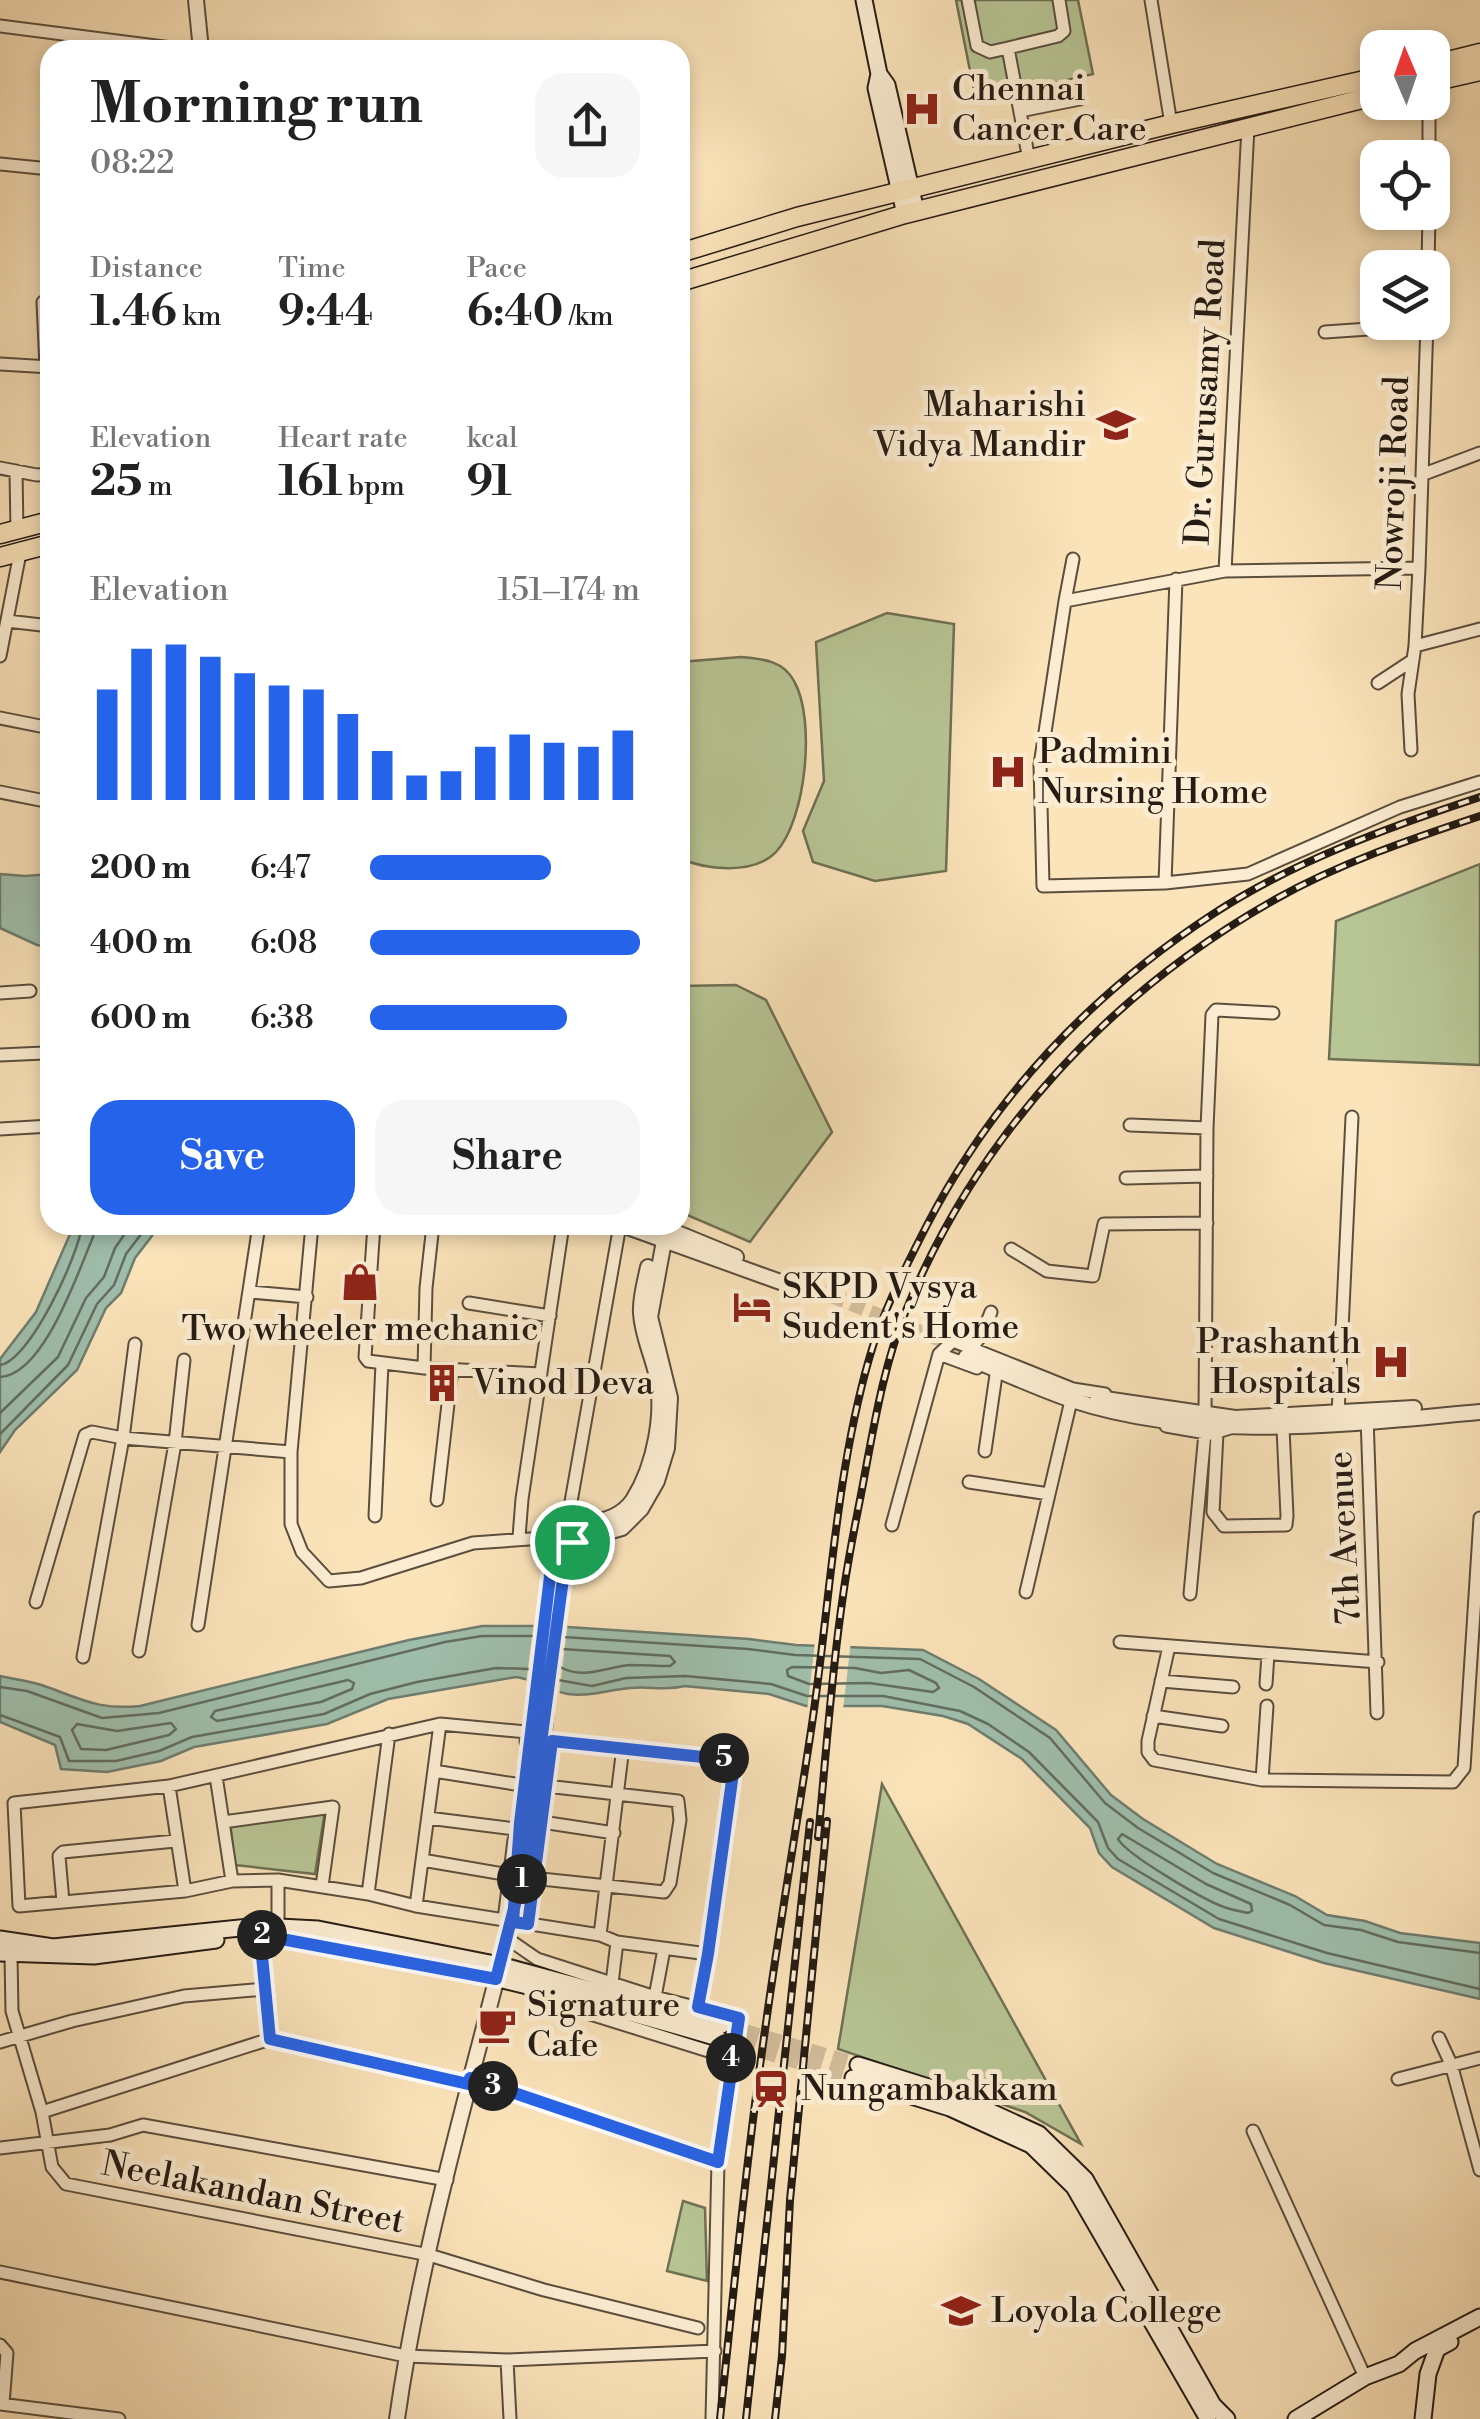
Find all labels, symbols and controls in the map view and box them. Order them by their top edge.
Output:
north arrow [1360,30,1450,120]
map controls [1360,30,1450,340]
place label: Chennai Cancer Care [952,68,1147,151]
text: Morning run [90,71,423,140]
button: share [535,73,640,178]
hospital icon: Chennai Cancer Care [901,88,943,130]
button: locate [1360,140,1450,230]
text: 08:22 [90,143,175,183]
street label: Dr. Gurusamy Road [1177,238,1236,546]
button: layers [1360,250,1450,340]
text: Distance [90,251,203,286]
text: Time [278,251,346,286]
text: Pace [467,251,527,286]
text: 1.46 [90,286,177,339]
text: 9:44 [278,286,373,339]
text: 6:40 [467,286,563,339]
text: km [177,299,222,334]
text: /km [563,299,614,334]
street label: Nowroji Road [1369,375,1419,591]
place label: Maharishi Vidya Mandir [872,384,1086,467]
school or university icon: Maharishi Vidya Mandir [1095,404,1137,446]
text: Elevation [90,421,211,456]
text: Heart rate [278,421,408,456]
text: kcal [467,421,517,456]
text: 25 [90,456,142,509]
text: 161 [278,456,342,509]
text: 91 [467,456,512,509]
text: m [142,469,173,504]
text: bpm [342,469,405,504]
text: Elevation [90,570,229,610]
text: 151–174 m [497,570,640,610]
place label: Padmini Nursing Home [1038,731,1268,814]
hospital icon: Padmini Nursing Home [987,751,1029,793]
text: 200 m [90,848,191,888]
text: 6:47 [250,848,311,888]
text: 400 m [90,923,192,963]
text: 6:08 [250,923,317,963]
text: 600 m [90,998,191,1038]
text: 6:38 [250,998,314,1038]
button: Save [90,1100,355,1215]
button: Share [375,1100,640,1215]
shop icon: Two wheeler mechanic [339,1261,381,1303]
place label: SKPD Vysya Sudent's Home [782,1266,1019,1349]
hotel icon: SKPD Vysya Sudent's Home [731,1286,773,1328]
place label: Two wheeler mechanic [181,1308,539,1351]
place label: Prashanth Hospitals [1196,1321,1361,1404]
hospital icon: Prashanth Hospitals [1370,1341,1412,1383]
building icon: Vinod Deva [421,1362,463,1404]
place label: Vinod Deva [471,1362,654,1405]
street label: 7th Avenue [1319,1450,1371,1626]
pin [530,1500,615,1585]
icon: arrive [545,1515,600,1570]
pin: 5 [699,1733,749,1783]
text: 5 [715,1740,733,1775]
pin: 1 [497,1854,547,1904]
text: 1 [515,1861,529,1896]
pin: 2 [237,1910,287,1960]
text: 2 [253,1917,271,1952]
place label: Signature Cafe [527,1984,680,2067]
cafe icon: Signature Cafe [476,2004,518,2046]
pin: 4 [706,2033,756,2083]
text: 4 [722,2040,740,2075]
pin: 3 [468,2061,518,2111]
text: 3 [485,2068,501,2103]
station icon: Nungambakkam [750,2068,792,2110]
place label: Nungambakkam [801,2068,1058,2111]
street label: Neelakandan Street [98,2143,408,2243]
school or university icon: Loyola College [940,2290,982,2332]
place label: Loyola College [991,2290,1222,2333]

